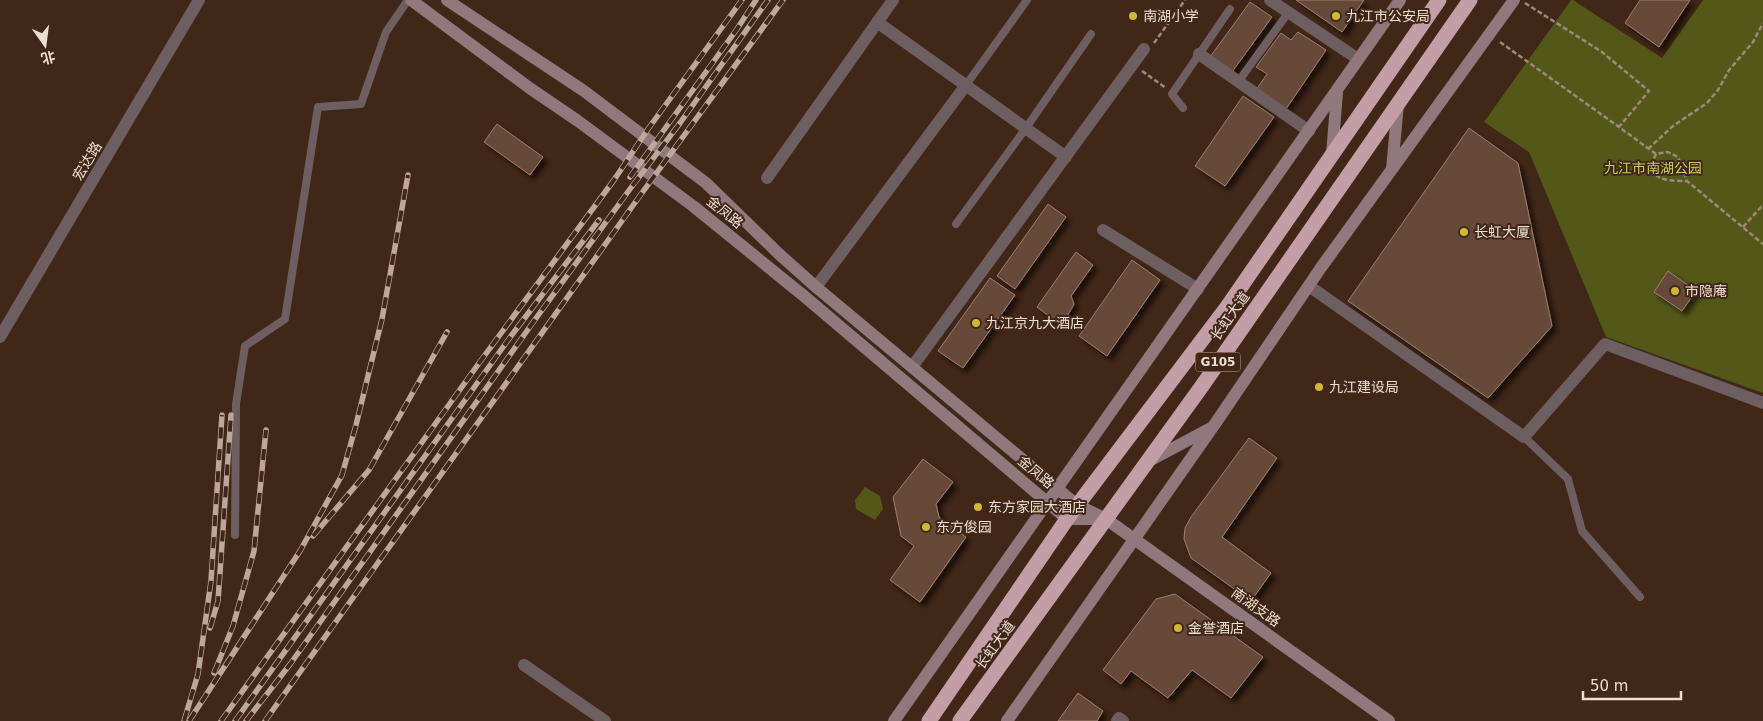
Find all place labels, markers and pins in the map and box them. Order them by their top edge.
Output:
place label: 南湖小学 [1143,8,1199,24]
place label: 九江市公安局 [1346,8,1430,24]
marker: 南湖小学 [1127,10,1139,22]
marker: 九江市公安局 [1330,10,1342,22]
place label: 长虹大厦 [1474,224,1530,240]
marker: 长虹大厦 [1458,226,1470,238]
place label: 市隐庵 [1685,283,1727,299]
marker: 市隐庵 [1669,285,1681,297]
place label: 九江京九大酒店 [986,315,1084,331]
marker: 九江京九大酒店 [970,317,982,329]
place label: 九江建设局 [1329,379,1399,395]
marker: 九江建设局 [1313,381,1325,393]
place label: 东方家园大酒店 [988,499,1086,515]
marker: 东方家园大酒店 [972,501,984,513]
place label: 东方俊园 [936,519,992,535]
marker: 东方俊园 [920,521,932,533]
place label: 金誉酒店 [1188,620,1244,636]
marker: 金誉酒店 [1172,622,1184,634]

